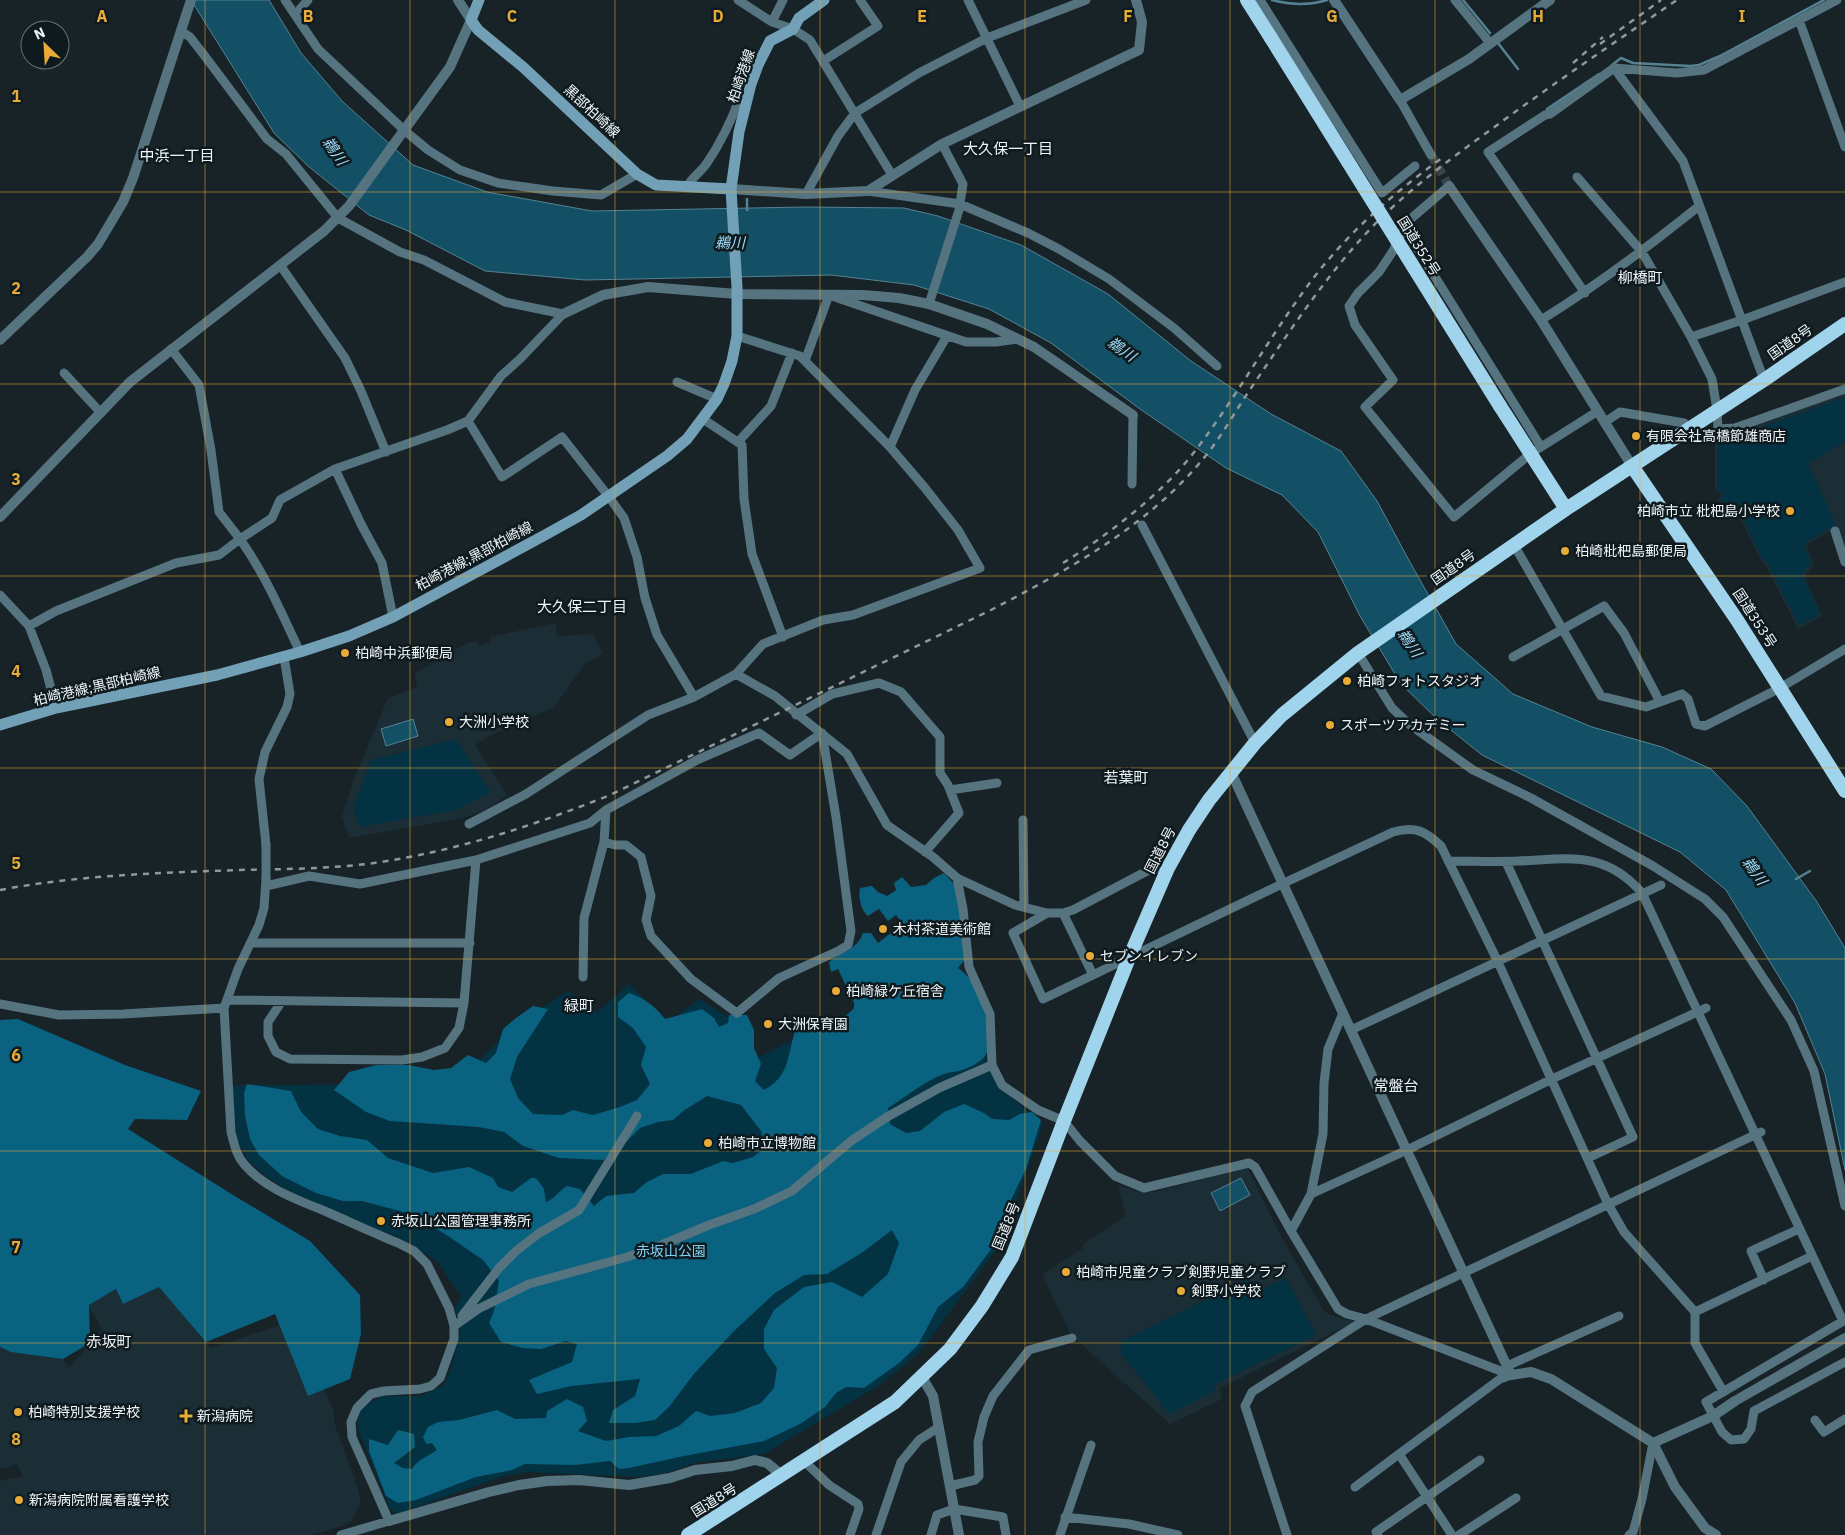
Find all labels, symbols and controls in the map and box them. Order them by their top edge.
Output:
text: A [97,6,108,26]
text: B [303,6,314,26]
text: C [507,6,517,26]
text: D [712,6,724,26]
text: E [917,6,927,26]
text: F [1123,6,1133,26]
text: G [1326,6,1338,26]
text: H [1532,6,1544,26]
text: I [1739,6,1746,26]
north arrow [20,20,70,70]
text: N [31,23,48,44]
street label: 柏崎港線 [723,47,759,105]
street label: 黒部柏崎線 [560,81,624,141]
text: 1 [11,86,21,106]
water label: 鵜川 [319,133,353,170]
district label: 大久保一丁目 [963,139,1053,158]
district label: 中浜一丁目 [139,146,215,165]
street label: 国道352号 [1394,213,1444,279]
water label: 鵜川 [715,233,747,252]
district label: 柳橋町 [1617,268,1663,287]
text: 2 [11,278,21,298]
street label: 国道8号 [1764,320,1816,364]
water label: 鵜川 [1104,333,1141,367]
place label: 有限会社高橋節雄商店 [1646,427,1786,445]
marker: 有限会社高橋節雄商店 [1630,430,1642,442]
text: 3 [11,469,21,489]
place label: 柏崎市立 枇杷島小学校 [1637,502,1780,520]
marker: 柏崎市立 枇杷島小学校 [1784,505,1796,517]
street label: 柏崎港線;黒部柏崎線 [412,518,536,594]
place label: 柏崎枇杷島郵便局 [1575,542,1687,560]
street label: 国道8号 [1427,545,1479,589]
marker: 柏崎枇杷島郵便局 [1559,545,1571,557]
street label: 国道353号 [1729,585,1781,651]
district label: 大久保二丁目 [537,597,627,616]
water label: 鵜川 [1394,625,1427,662]
place label: 柏崎中浜郵便局 [355,644,453,662]
marker: 柏崎中浜郵便局 [339,647,351,659]
text: 4 [11,661,21,681]
street label: 柏崎港線;黒部柏崎線 [32,663,162,709]
place label: 柏崎フォトスタジオ [1357,672,1483,690]
marker: 柏崎フォトスタジオ [1341,675,1353,687]
place label: 大洲小学校 [459,713,529,731]
marker: 大洲小学校 [443,716,455,728]
place label: スポーツアカデミー [1340,716,1466,734]
marker: スポーツアカデミー [1324,719,1336,731]
district label: 若葉町 [1103,768,1149,787]
street label: 国道8号 [1141,823,1179,877]
text: 5 [11,853,21,873]
water label: 鵜川 [1738,853,1773,890]
place label: 木村茶道美術館 [893,920,991,938]
marker: 木村茶道美術館 [877,923,889,935]
place label: セブンイレブン [1100,947,1198,965]
marker: セブンイレブン [1084,950,1096,962]
place label: 柏崎緑ケ丘宿舎 [846,982,944,1000]
marker: 柏崎緑ケ丘宿舎 [830,985,842,997]
district label: 緑町 [564,996,594,1015]
place label: 大洲保育園 [778,1015,848,1033]
marker: 大洲保育園 [762,1018,774,1030]
text: 6 [11,1045,21,1065]
district label: 常盤台 [1373,1076,1419,1095]
place label: 柏崎市立博物館 [718,1134,816,1152]
marker: 柏崎市立博物館 [702,1137,714,1149]
street label: 国道8号 [988,1199,1024,1253]
place label: 赤坂山公園管理事務所 [391,1212,531,1230]
marker: 赤坂山公園管理事務所 [375,1215,387,1227]
text: 7 [11,1237,21,1257]
park label: 赤坂山公園 [636,1242,706,1260]
place label: 柏崎市児童クラブ剣野児童クラブ [1076,1263,1286,1281]
marker: 柏崎市児童クラブ剣野児童クラブ [1060,1266,1072,1278]
place label: 剣野小学校 [1191,1282,1261,1300]
marker: 剣野小学校 [1175,1285,1187,1297]
district label: 赤坂町 [86,1332,132,1351]
place label: 柏崎特別支援学校 [28,1403,140,1421]
marker: 柏崎特別支援学校 [12,1406,24,1418]
place label: 新潟病院 [197,1407,253,1425]
marker: 新潟病院 [179,1409,193,1423]
text: 8 [11,1429,21,1449]
street label: 国道8号 [688,1479,740,1521]
place label: 新潟病院附属看護学校 [29,1491,169,1509]
marker: 新潟病院附属看護学校 [13,1494,25,1506]

